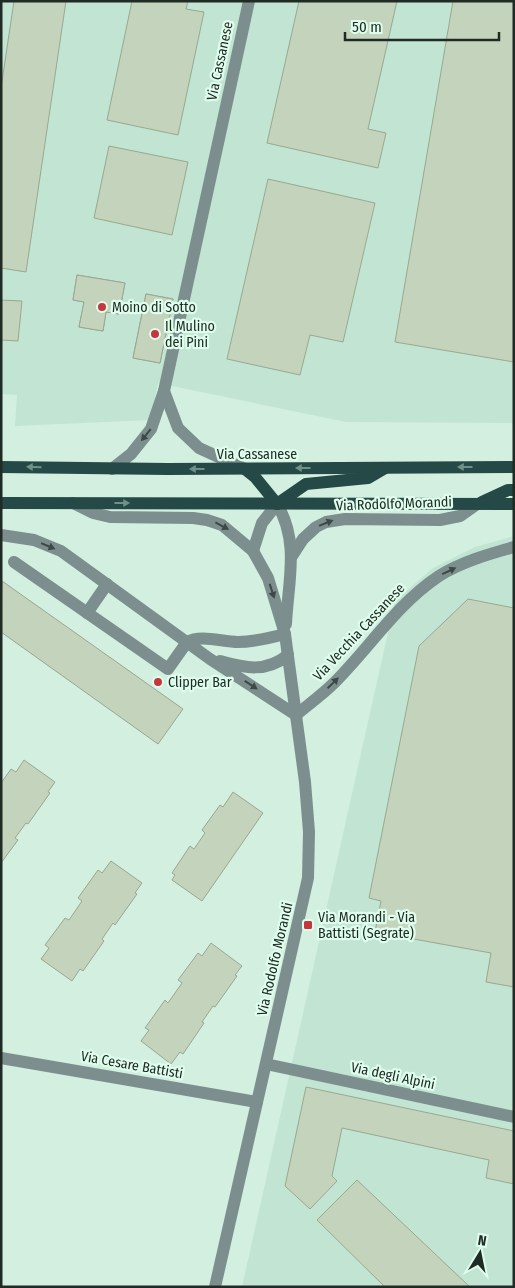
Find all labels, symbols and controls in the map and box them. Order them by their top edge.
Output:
scale bar [345,10,499,42]
text: 50 m [352,18,382,36]
street label: Via Cassanese [203,20,237,102]
place label: Moino di Sotto [112,299,196,316]
marker: Moino di Sotto [96,301,108,313]
place label: Il Mulino dei Pini [165,318,215,351]
marker: Il Mulino dei Pini [149,328,161,340]
one-way arrow [141,428,151,442]
street label: Via Cassanese [217,446,297,463]
one-way arrow [26,463,42,471]
one-way arrow [457,463,473,471]
one-way arrow [294,464,310,472]
one-way arrow [188,465,204,473]
street label: Via Rodolfo Morandi [336,493,452,515]
one-way arrow [114,499,130,507]
one-way arrow [319,519,334,527]
one-way arrow [215,522,230,530]
one-way arrow [41,543,55,551]
one-way arrow [442,567,456,575]
street label: Via Vecchia Cassanese [310,580,408,684]
one-way arrow [268,584,276,599]
place label: Clipper Bar [168,674,232,691]
marker: Clipper Bar [152,676,164,688]
one-way arrow [327,677,339,689]
one-way arrow [244,680,257,690]
street label: Via Rodolfo Morandi [254,901,296,1017]
place label: Via Morandi - Via Battisti (Segrate) [318,909,415,942]
marker: Via Morandi - Via Battisti (Segrate) [302,919,314,931]
street label: Via Cesare Battisti [80,1048,184,1082]
street label: Via degli Alpini [350,1059,436,1093]
north arrow [455,1228,505,1278]
text: N [477,1232,488,1250]

